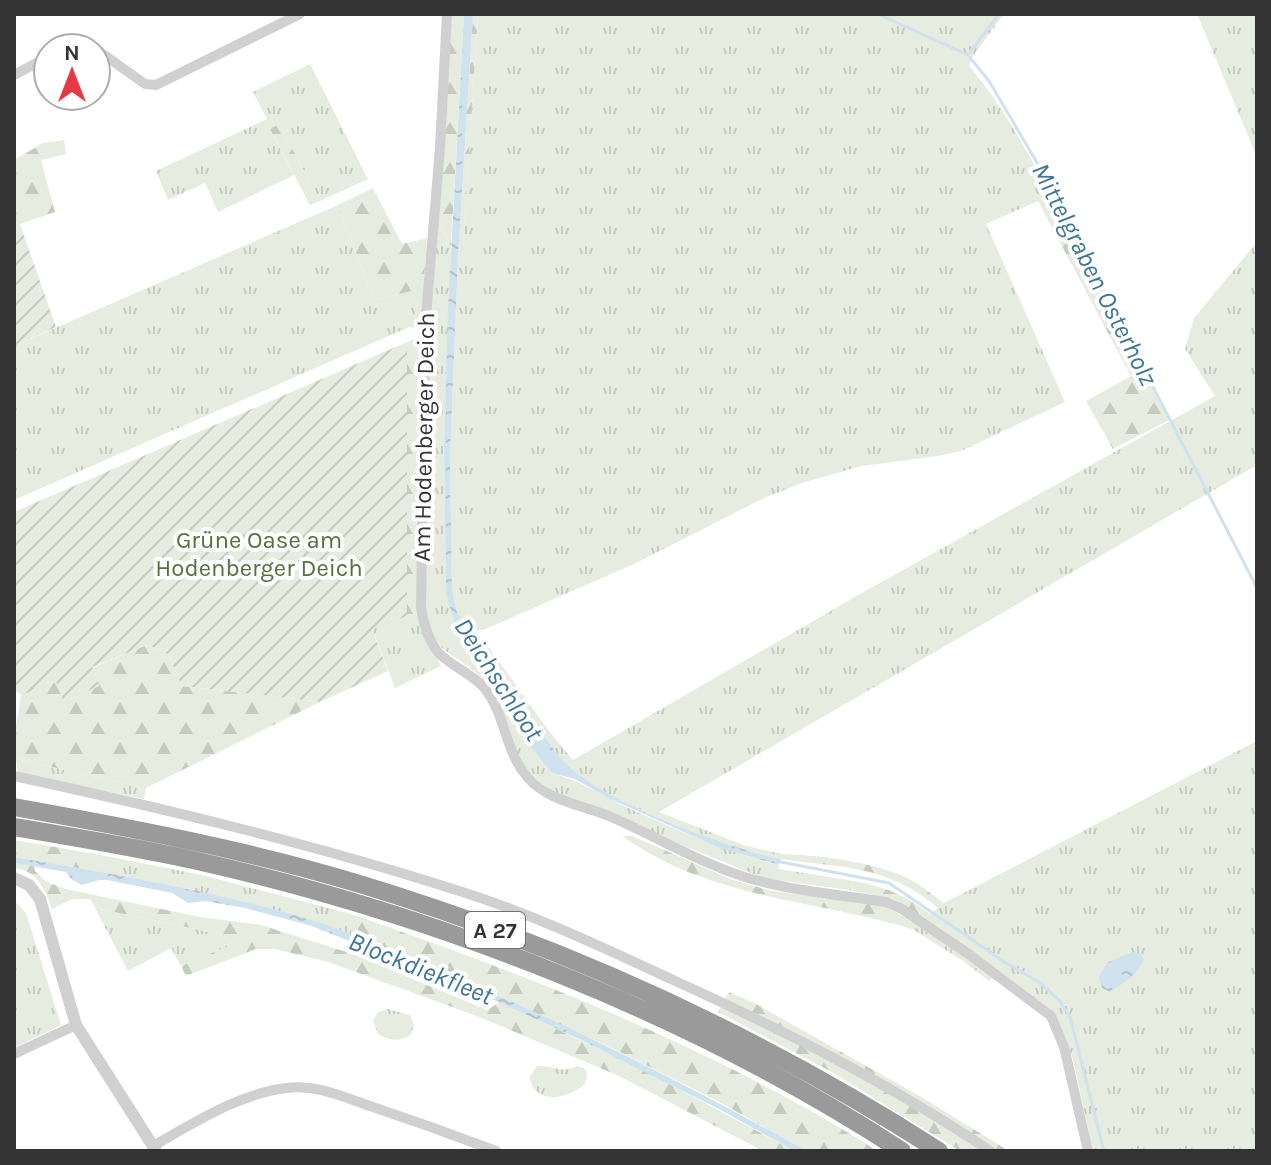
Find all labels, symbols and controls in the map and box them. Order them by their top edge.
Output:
north arrow [32,32,112,112]
text: N [64,40,80,66]
water label: Mittelgraben Osterholz [1025,158,1164,391]
street label: Am Hodenberger Deich [408,312,440,562]
park label: Grüne Oase am Hodenberger Deich [155,526,363,582]
water label: Deichschloot [447,612,550,747]
road number: A 27 [465,912,525,948]
water label: Blockdiekfleet [344,925,499,1012]

